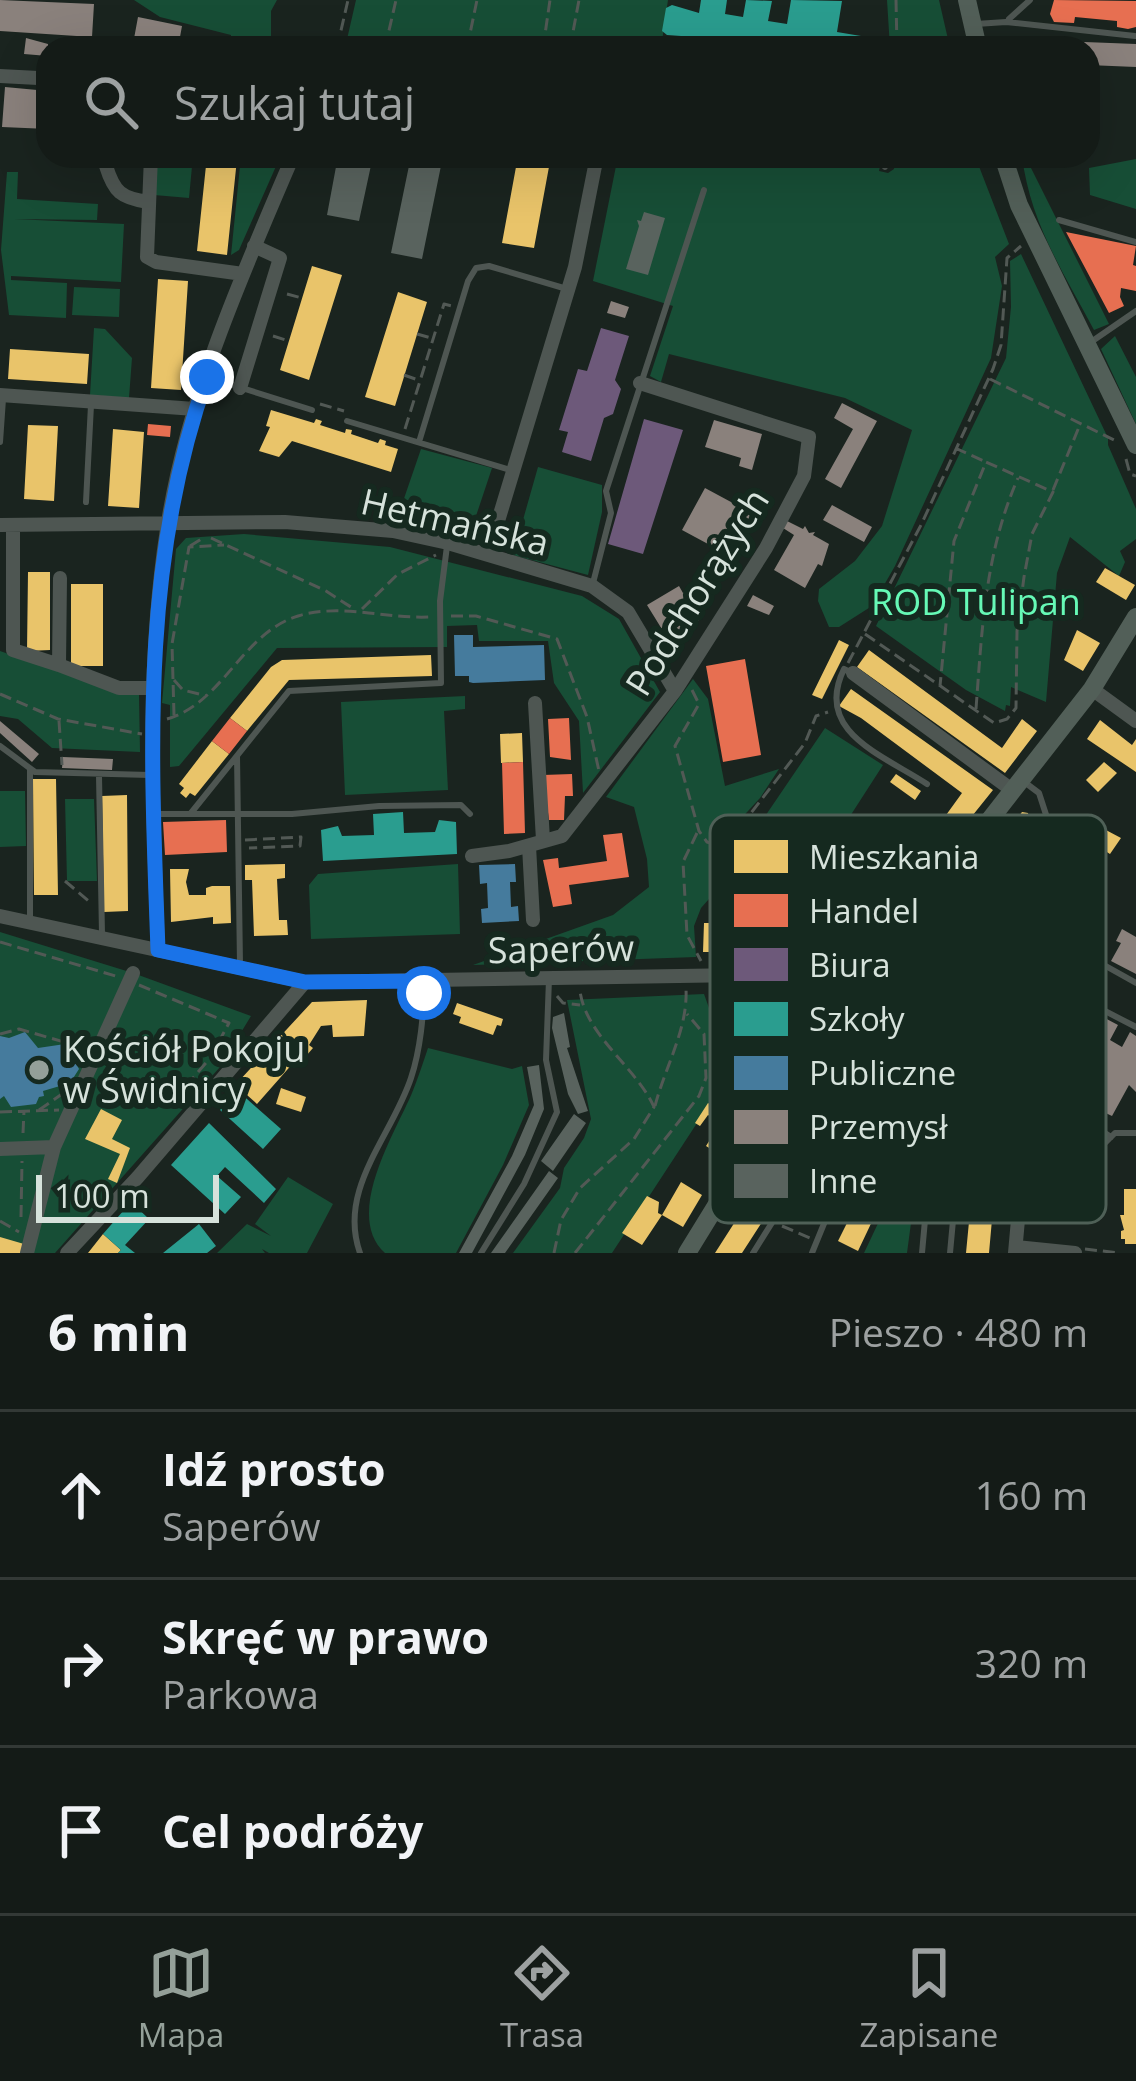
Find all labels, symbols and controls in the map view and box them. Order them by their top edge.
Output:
search box [36,36,1100,168]
icon: search [78,69,144,135]
text: Szukaj tutaj [174,72,415,133]
route end [180,350,234,404]
street label: Hetmańska [357,476,554,567]
street label: Podchorążych [613,479,780,704]
park label: ROD Tulipan [871,577,1081,626]
legend [710,815,1106,1223]
text: Mieszkania [809,834,979,879]
text: Handel [809,888,919,933]
street label: Saperów [487,923,635,974]
text: Biura [809,942,891,987]
route start [397,966,451,1020]
text: Szkoły [809,996,905,1041]
place label: Kościół Pokoju w Świdnicy [63,1024,305,1114]
text: Publiczne [809,1050,956,1095]
marker: Kościół Pokoju w Świdnicy [26,1057,52,1083]
text: Przemysł [809,1104,948,1149]
text: Inne [809,1158,877,1203]
scale bar [36,1169,219,1222]
text: 100 m [54,1173,150,1218]
text: 6 min [48,1296,190,1366]
text: Pieszo · 480 m [829,1305,1088,1358]
text: Idź prosto [162,1438,386,1499]
icon: ahead [48,1462,114,1528]
text: 160 m [975,1468,1088,1521]
text: Saperów [162,1499,320,1552]
text: Skręć w prawo [162,1606,489,1667]
icon: right [48,1630,114,1696]
text: 320 m [975,1636,1088,1689]
text: Parkowa [162,1667,319,1720]
icon: arrive [48,1798,114,1864]
text: Cel podróży [162,1800,423,1861]
tab: Mapa [138,1940,224,2057]
tab: Trasa [500,1940,584,2057]
tab: Zapisane [860,1940,998,2057]

